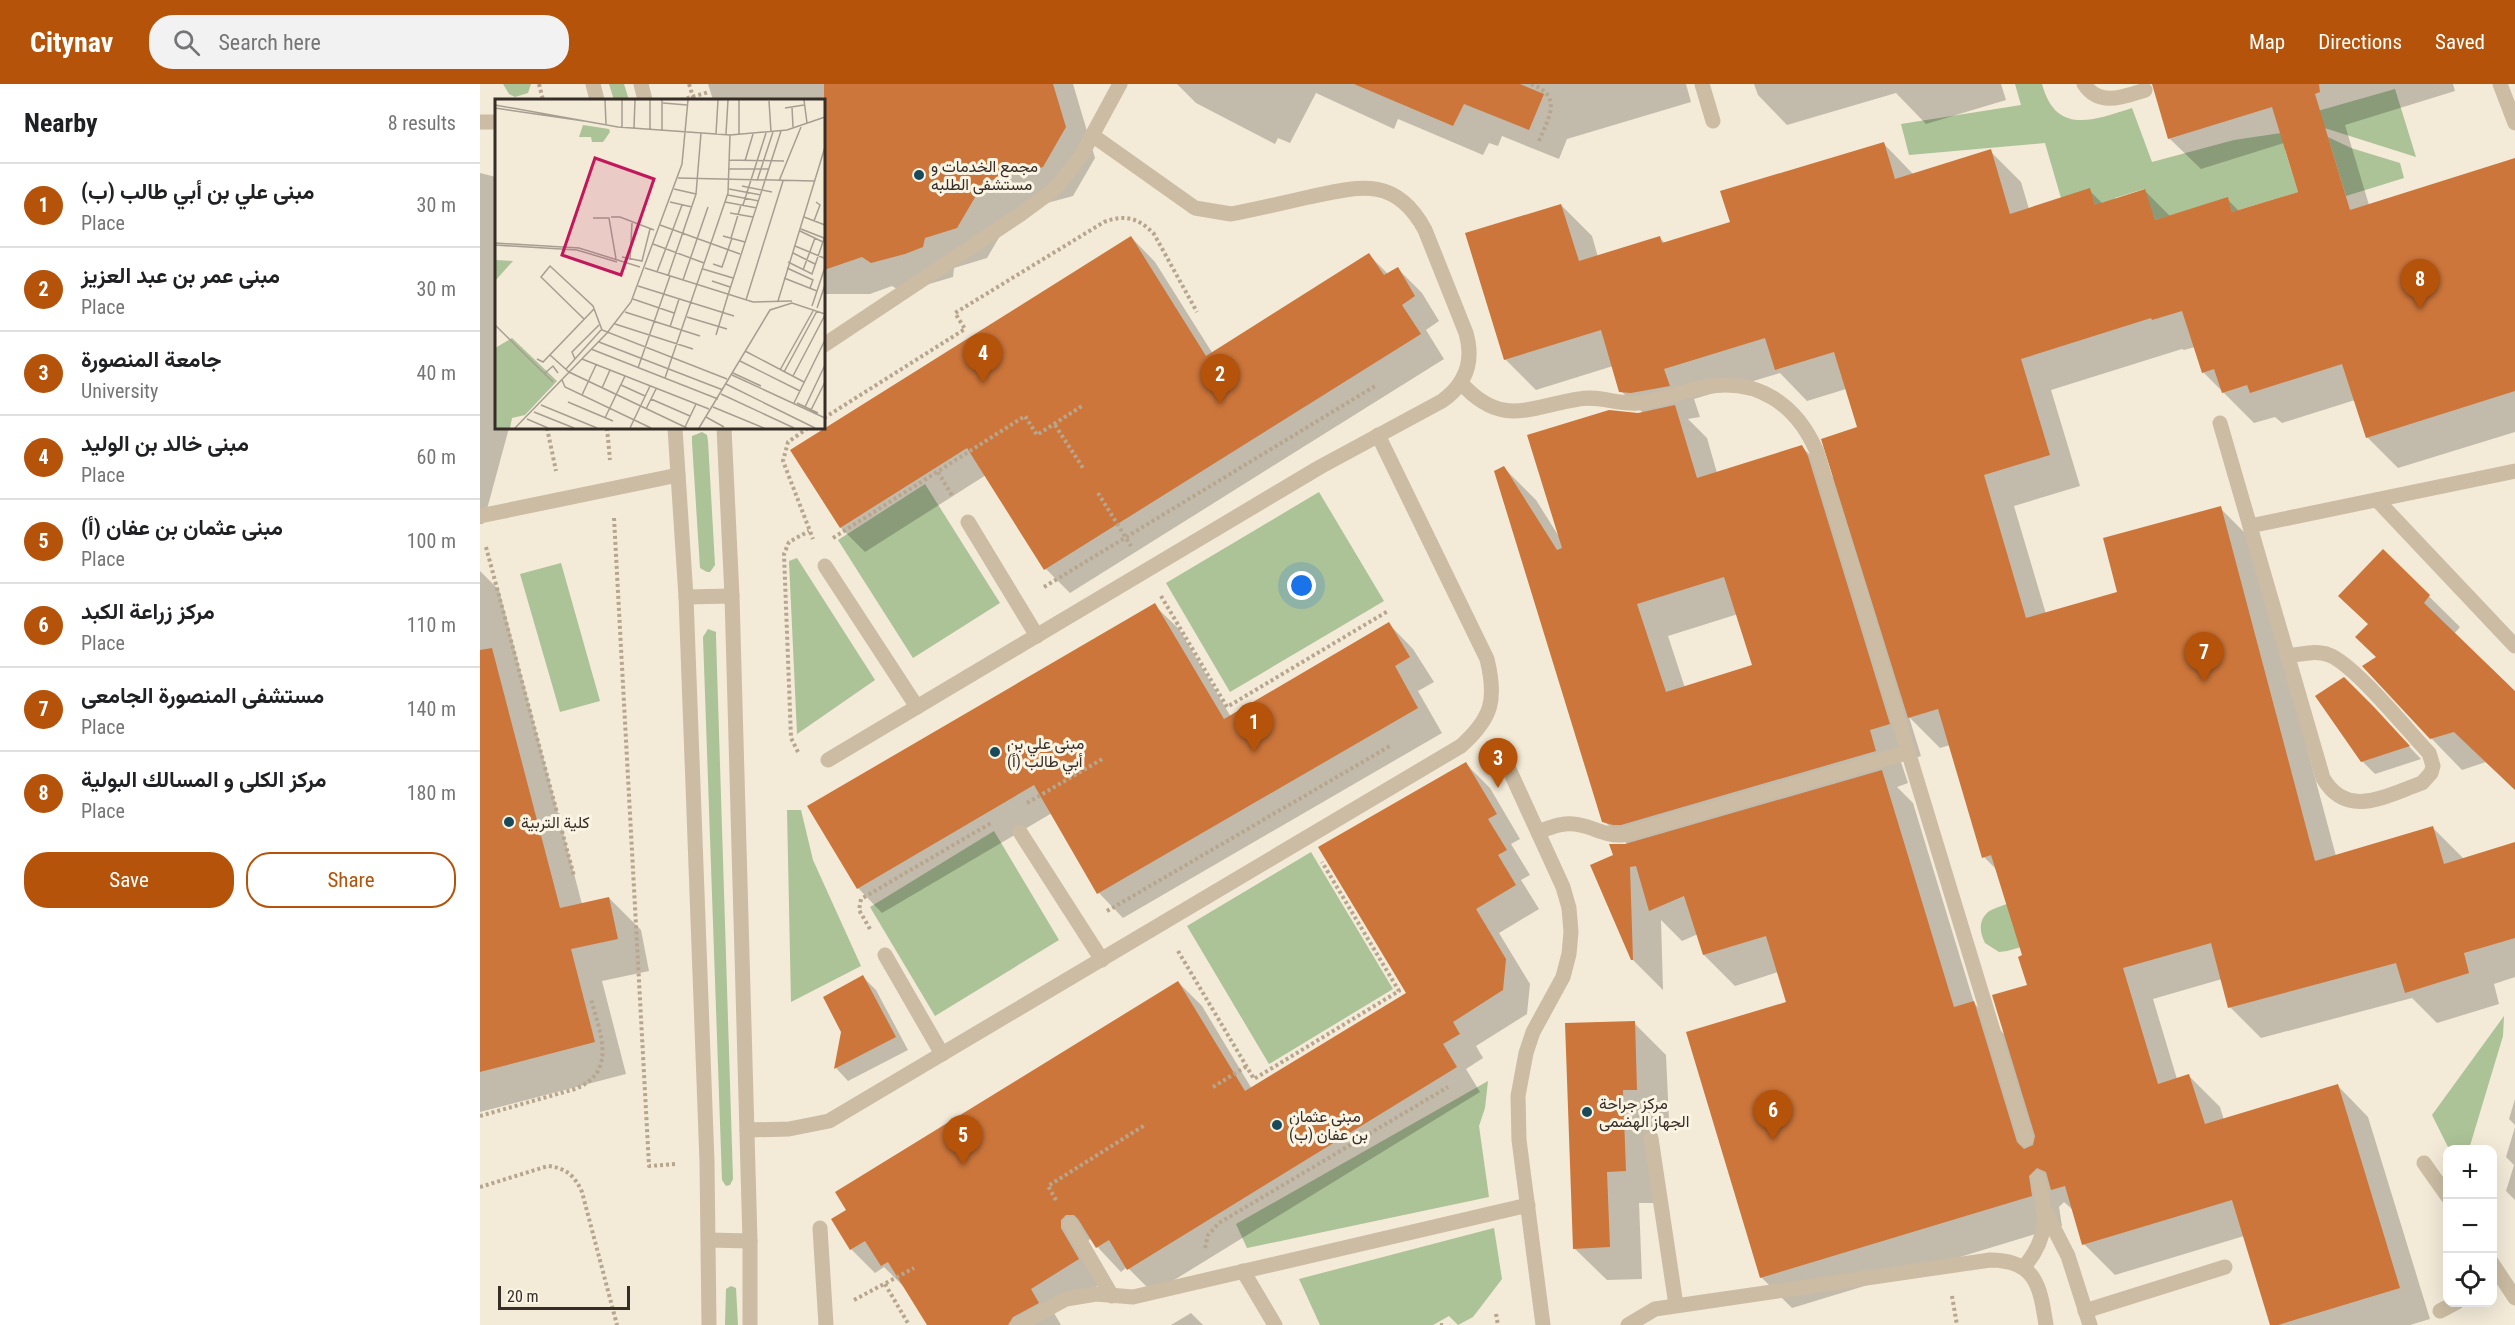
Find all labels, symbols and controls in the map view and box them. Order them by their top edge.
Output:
search box [149,15,569,69]
text: Citynav [30,26,113,59]
icon: search [170,26,203,59]
text: Search here [218,30,321,55]
text: Map [2249,30,2285,54]
text: Directions [2318,30,2402,54]
text: Saved [2435,30,2485,54]
inset map [495,99,825,429]
text: Nearby [24,108,98,138]
text: 8 results [388,111,456,135]
place label: مجمع الخدمات و مستشفى الطلبه [931,157,1038,195]
marker: مجمع الخدمات و مستشفى الطلبه [912,168,926,182]
text: مبنى علي بن أبي طالب (ب) [81,179,315,204]
text: 1 [38,193,49,217]
text: 30 m [417,193,456,217]
text: Place [81,211,125,235]
pin: 8 [2400,260,2440,309]
text: مبنى عمر بن عبد العزيز [81,263,280,288]
text: 2 [38,277,49,301]
text: 30 m [417,277,456,301]
text: Place [81,295,125,319]
pin: 4 [964,334,1002,383]
text: جامعة المنصورة [81,347,221,372]
pin: 2 [1200,354,1240,404]
text: 3 [38,361,49,385]
text: 40 m [417,361,456,385]
text: University [81,379,158,403]
text: مبنى خالد بن الوليد [81,431,249,456]
text: 4 [38,445,49,469]
text: 60 m [417,445,456,469]
text: Place [81,463,125,487]
text: مبنى عثمان بن عفان (أ) [81,515,283,540]
text: 5 [38,529,49,553]
text: 100 m [407,529,456,553]
text: Place [81,547,125,571]
your location [1287,571,1316,600]
text: مركز زراعة الكبد [81,599,215,624]
text: 6 [38,613,49,637]
text: 110 m [407,613,456,637]
text: Place [81,631,125,655]
pin: 7 [2184,632,2224,682]
text: مستشفى المنصورة الجامعى [81,683,324,708]
text: 7 [38,697,49,721]
text: 140 m [407,697,456,721]
pin: 1 [1234,702,1274,752]
text: Place [81,715,125,739]
place label: مبنى علي بن أبي طالب (أ) [1007,734,1084,775]
pin: 3 [1478,738,1518,788]
marker: مبنى علي بن أبي طالب (أ) [988,745,1002,759]
text: مركز الكلى و المسالك البولية [81,767,326,792]
text: 8 [38,781,49,805]
text: 180 m [407,781,456,805]
text: Place [81,799,125,823]
place label: كلية التربية [521,813,590,833]
marker: كلية التربية [502,815,516,829]
button: Save [24,852,234,908]
button: Share [246,852,456,908]
pin: 6 [1754,1090,1792,1140]
place label: مركز جراحة الجهاز الهضمى [1599,1094,1689,1132]
marker: مركز جراحة الجهاز الهضمى [1580,1105,1594,1119]
place label: مبنى عثمان بن عفان (ب) [1289,1107,1368,1145]
pin: 5 [944,1116,982,1165]
marker: مبنى عثمان بن عفان (ب) [1270,1118,1284,1132]
map controls [2443,1145,2497,1307]
button: + [2443,1145,2497,1199]
button: − [2443,1199,2497,1253]
button: locate [2443,1253,2497,1307]
scale bar [498,1283,630,1310]
text: 20 m [507,1287,539,1306]

